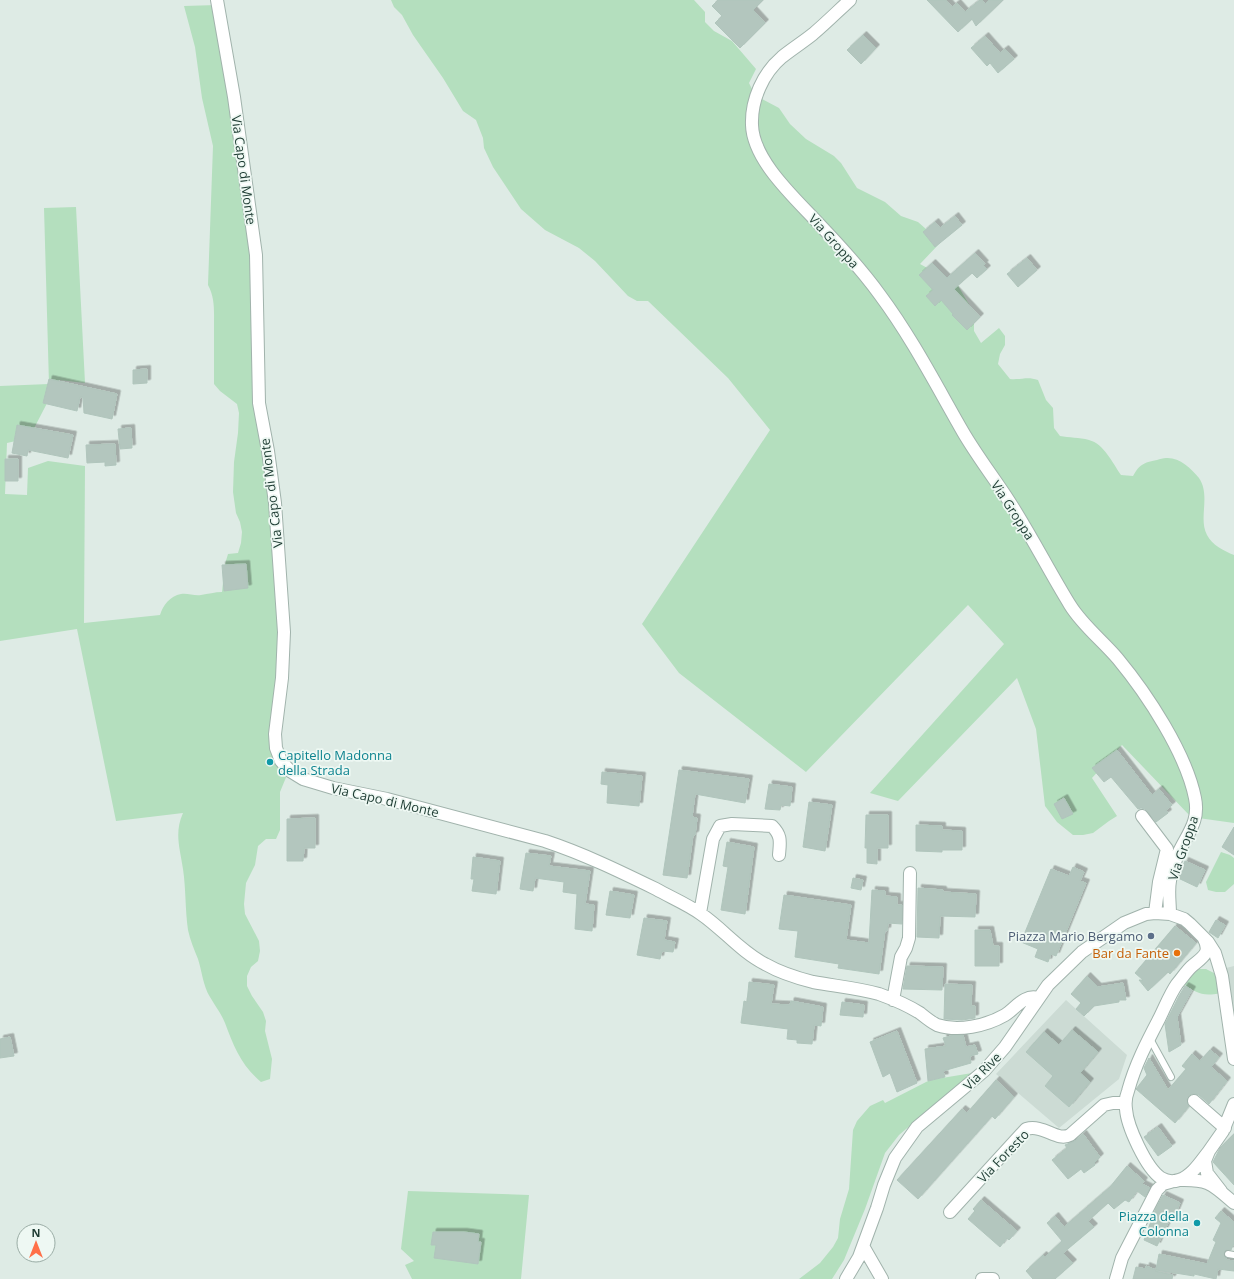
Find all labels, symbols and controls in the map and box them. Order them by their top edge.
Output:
street label: Via Capo di Monte [227,114,261,226]
street label: Via Groppa [805,210,863,272]
street label: Via Capo di Monte [255,437,287,549]
street label: Via Groppa [987,477,1039,543]
place label: Capitello Madonna della Strada [278,746,392,779]
marker: Capitello Madonna della Strada [265,757,275,767]
street label: Via Capo di Monte [329,779,441,821]
street label: Via Groppa [1164,813,1202,883]
place label: Piazza Mario Bergamo [1008,927,1143,945]
marker: Piazza Mario Bergamo [1146,931,1156,941]
place label: Bar da Fante [1092,944,1169,962]
marker: Bar da Fante [1172,948,1182,958]
street label: Via Rive [959,1048,1005,1094]
street label: Via Foresto [973,1125,1033,1187]
place label: Piazza della Colonna [1119,1207,1189,1240]
marker: Piazza della Colonna [1192,1218,1202,1228]
north arrow [16,1223,56,1263]
text: N [32,1225,40,1240]

